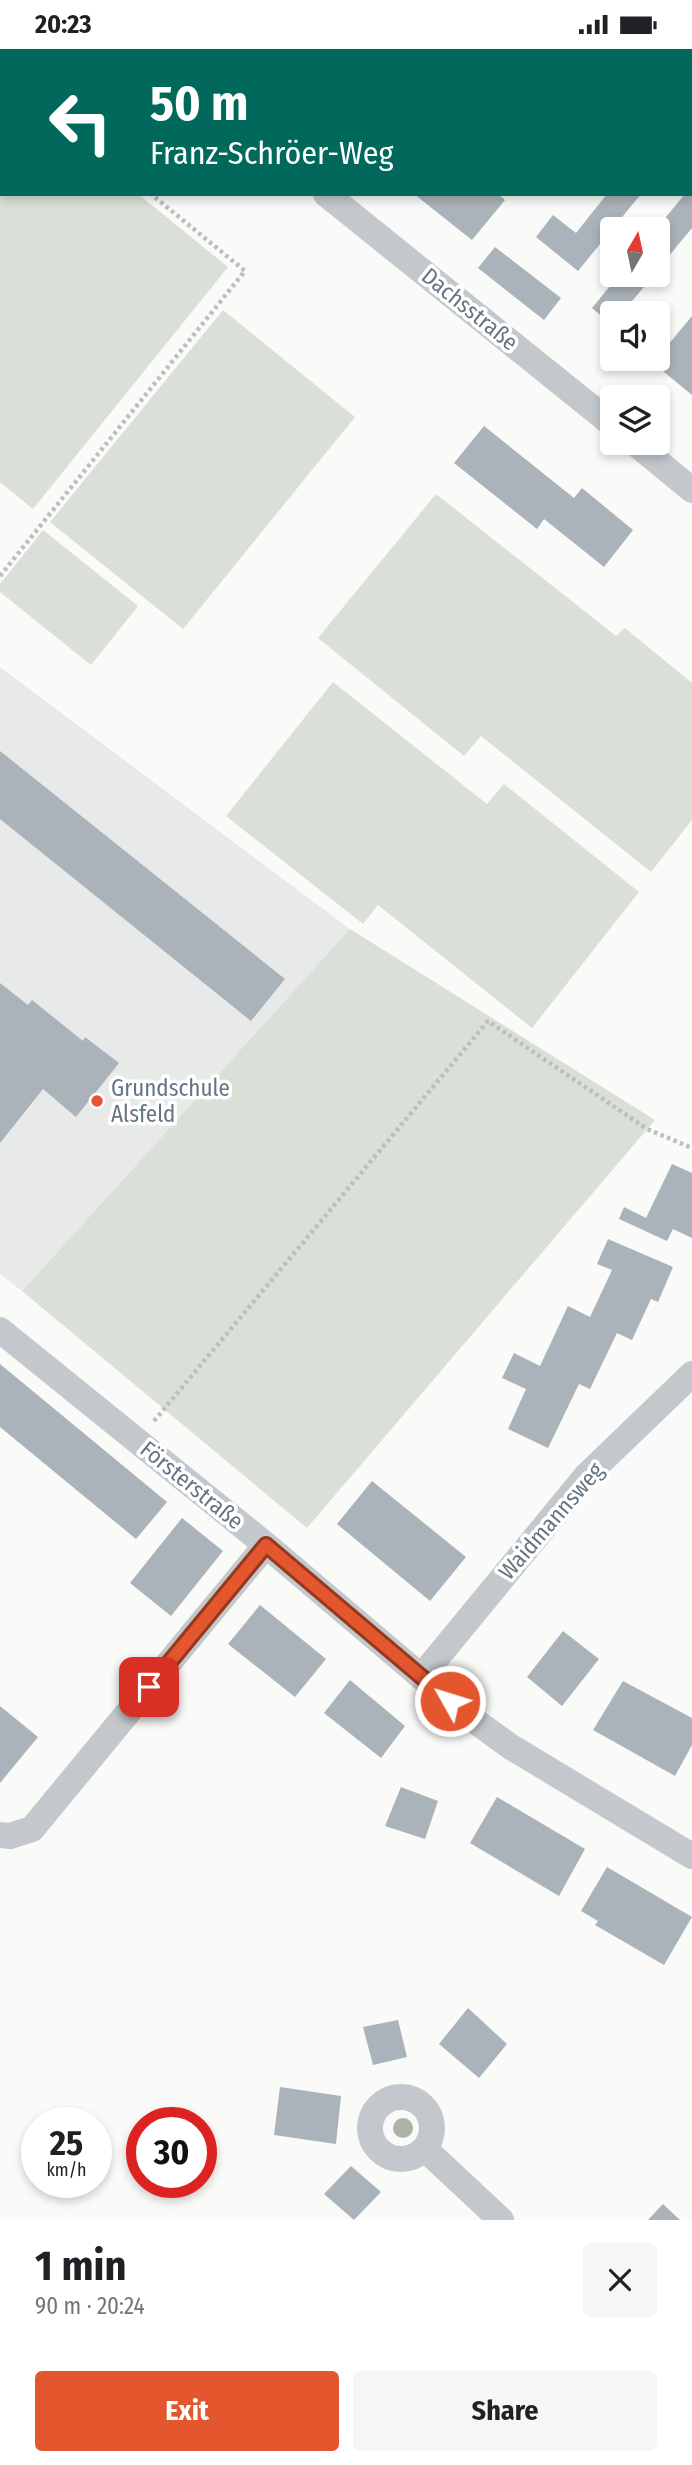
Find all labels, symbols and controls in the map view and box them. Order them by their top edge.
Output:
text: 20:23 [35,9,92,40]
text: 50 m [150,74,248,133]
icon: left [35,77,126,168]
text: Franz-Schröer-Weg [150,134,394,172]
north arrow [600,217,670,287]
map controls [600,217,670,455]
street label: Dachsstraße [416,262,524,356]
button: sound [600,301,670,371]
button: layers [600,385,670,455]
place label: Grundschule Alsfeld [111,1074,230,1128]
marker: Grundschule Alsfeld [89,1093,105,1109]
street label: Försterstraße [135,1435,249,1535]
street label: Waidmannsweg [493,1457,610,1585]
pin [119,1657,179,1717]
position arrow [413,1664,487,1738]
icon: arrive [130,1668,168,1706]
speed limit sign: 30 [126,2107,217,2198]
text: 25 [50,2122,83,2164]
text: km/h [46,2159,87,2181]
text: 1 min [35,2241,126,2291]
button: close [583,2243,657,2317]
text: 90 m · 20:24 [35,2292,145,2320]
button: Exit [35,2371,339,2451]
button: Share [353,2371,657,2451]

